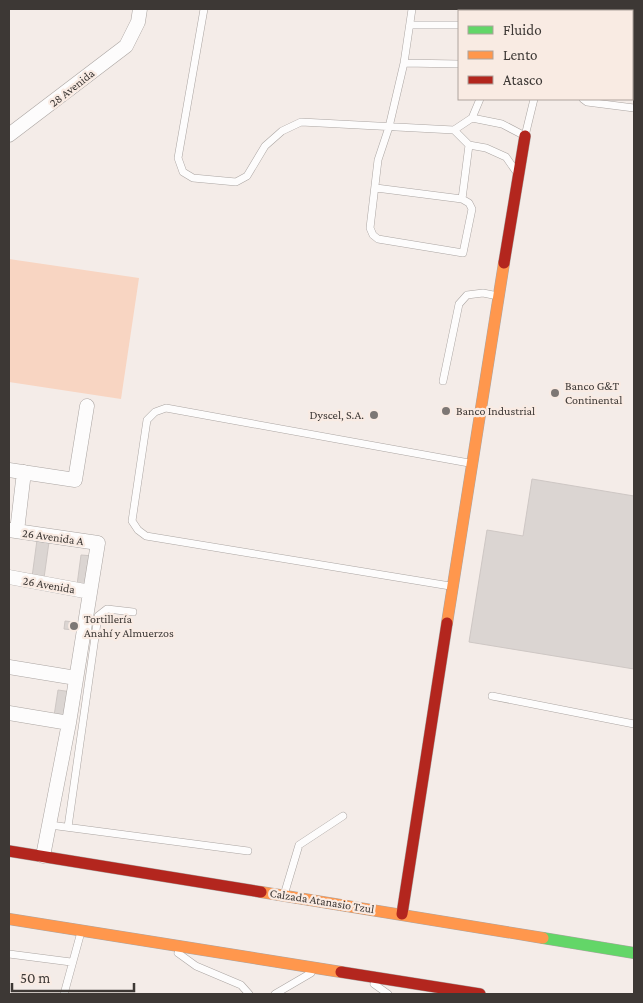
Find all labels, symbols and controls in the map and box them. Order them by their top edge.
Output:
legend [458,10,633,100]
text: Fluido [503,22,542,38]
text: Lento [503,47,537,63]
street label: 28 Avenida [47,66,98,110]
text: Atasco [503,72,543,88]
place label: Banco G&T Continental [565,379,622,407]
marker: Banco G&T Continental [549,387,561,399]
place label: Banco Industrial [456,404,535,418]
marker: Banco Industrial [440,405,452,417]
place label: Dyscel, S.A. [310,408,364,422]
marker: Dyscel, S.A. [368,409,380,421]
street label: 26 Avenida A [21,526,85,548]
street label: 26 Avenida [22,574,77,597]
place label: Tortillería Anahí y Almuerzos [84,612,174,640]
marker: Tortillería Anahí y Almuerzos [68,620,80,632]
street label: Calzada Atanasio Tzul [269,886,375,916]
scale bar [12,960,135,992]
text: 50 m [20,970,50,986]

